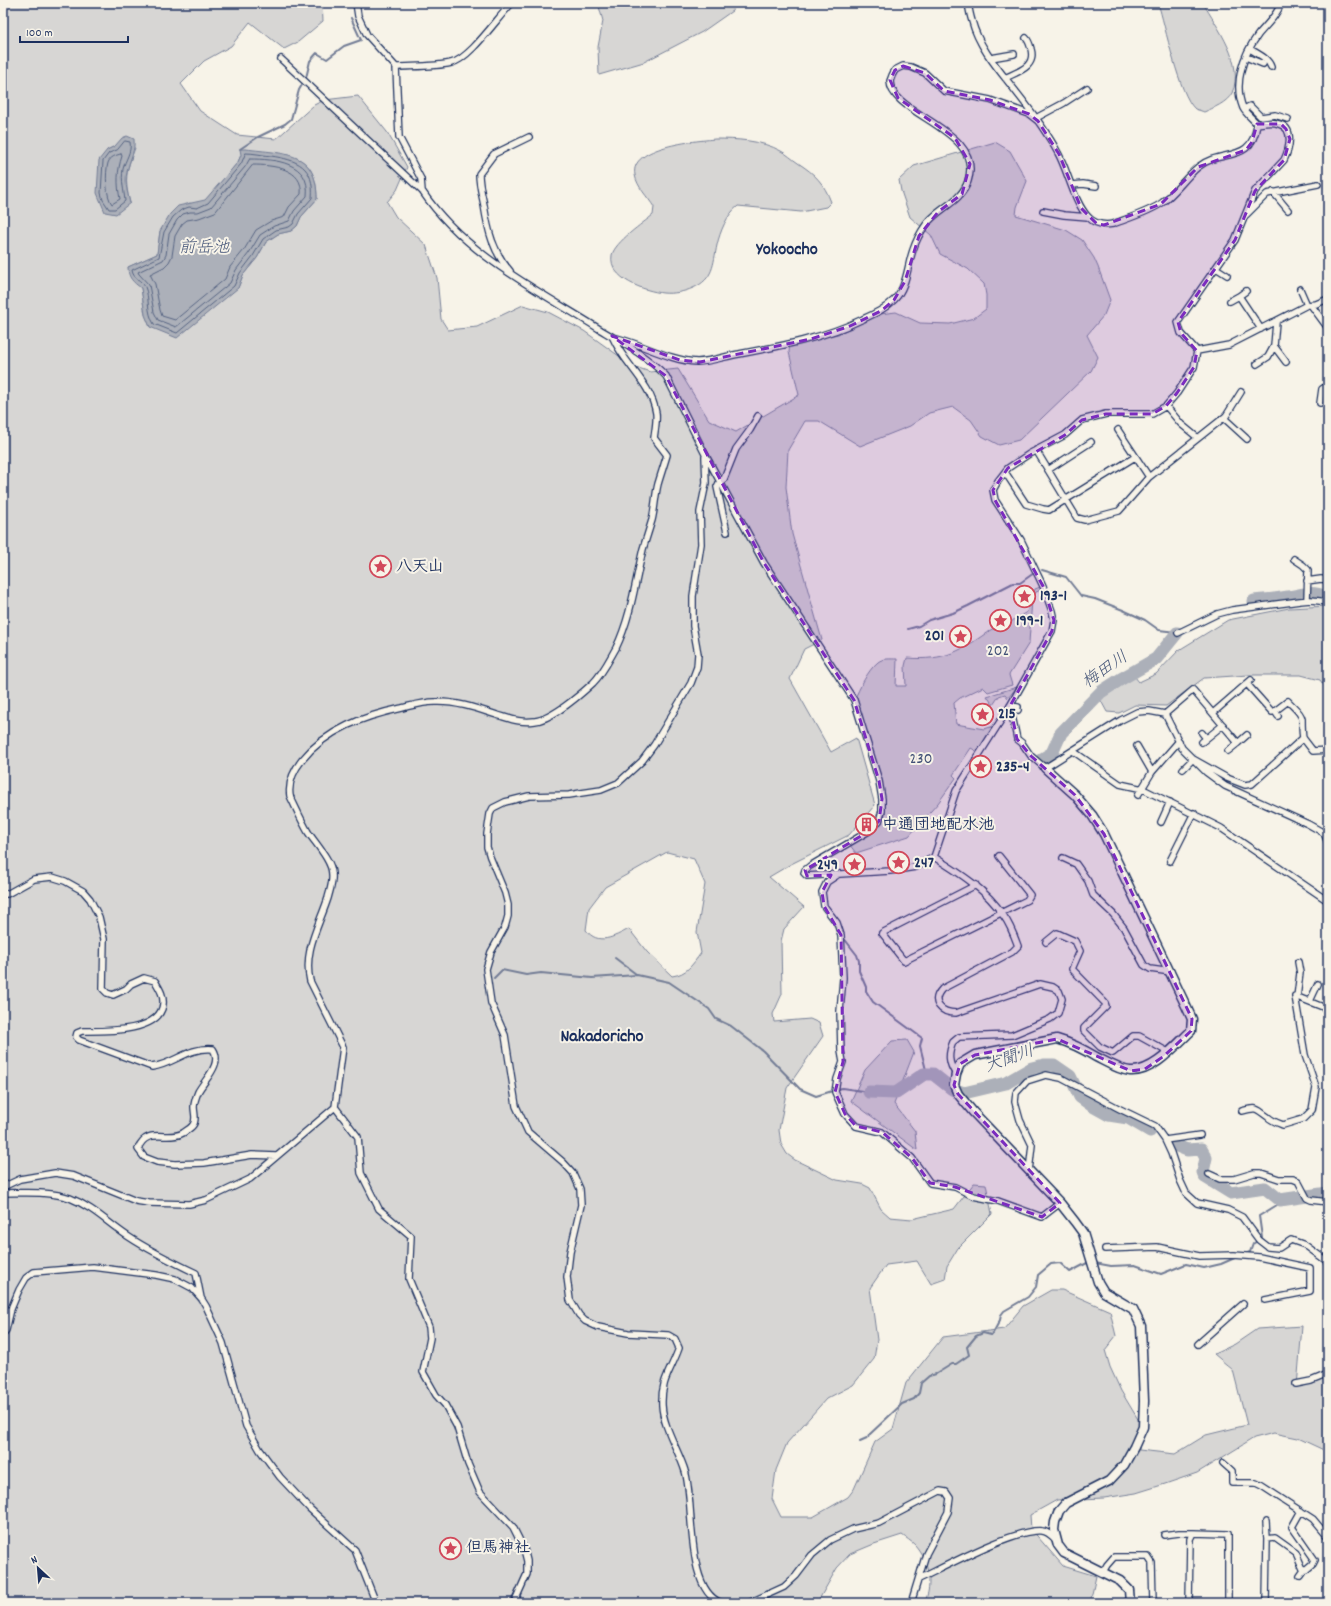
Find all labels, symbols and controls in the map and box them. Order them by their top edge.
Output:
scale bar [20,18,128,44]
text: 100 m [26,25,53,42]
water label: 前岳池 [179,237,230,261]
district label: Yokoocho [755,238,818,263]
place icon: 八天山 [368,554,394,580]
place label: 八天山 [396,556,444,579]
place icon: 193-1 [1011,583,1037,609]
place label: 193-1 [1040,585,1067,608]
place icon: 199-1 [988,608,1014,634]
place label: 199-1 [1016,610,1043,633]
place icon: 201 [947,623,973,649]
place label: 201 [925,625,944,648]
park label: 202 [987,640,1009,663]
water label: 梅田川 [1078,647,1134,695]
place icon: 215 [970,701,996,727]
place label: 215 [998,703,1016,726]
park label: 230 [910,748,932,771]
place icon: 235-4 [968,754,994,780]
place label: 235-4 [996,756,1030,779]
building icon: 中通団地配水池 [853,812,879,838]
place label: 中通団地配水池 [882,814,994,837]
place icon: 247 [886,850,912,876]
place icon: 249 [841,852,867,878]
place label: 247 [914,852,934,875]
place label: 249 [817,854,838,877]
district label: Nakadoricho [560,1025,644,1050]
water label: 大聞川 [982,1040,1038,1080]
place icon: 但馬神社 [437,1535,463,1561]
place label: 但馬神社 [466,1537,530,1560]
north arrow [18,1548,58,1588]
text: N [29,1552,41,1569]

